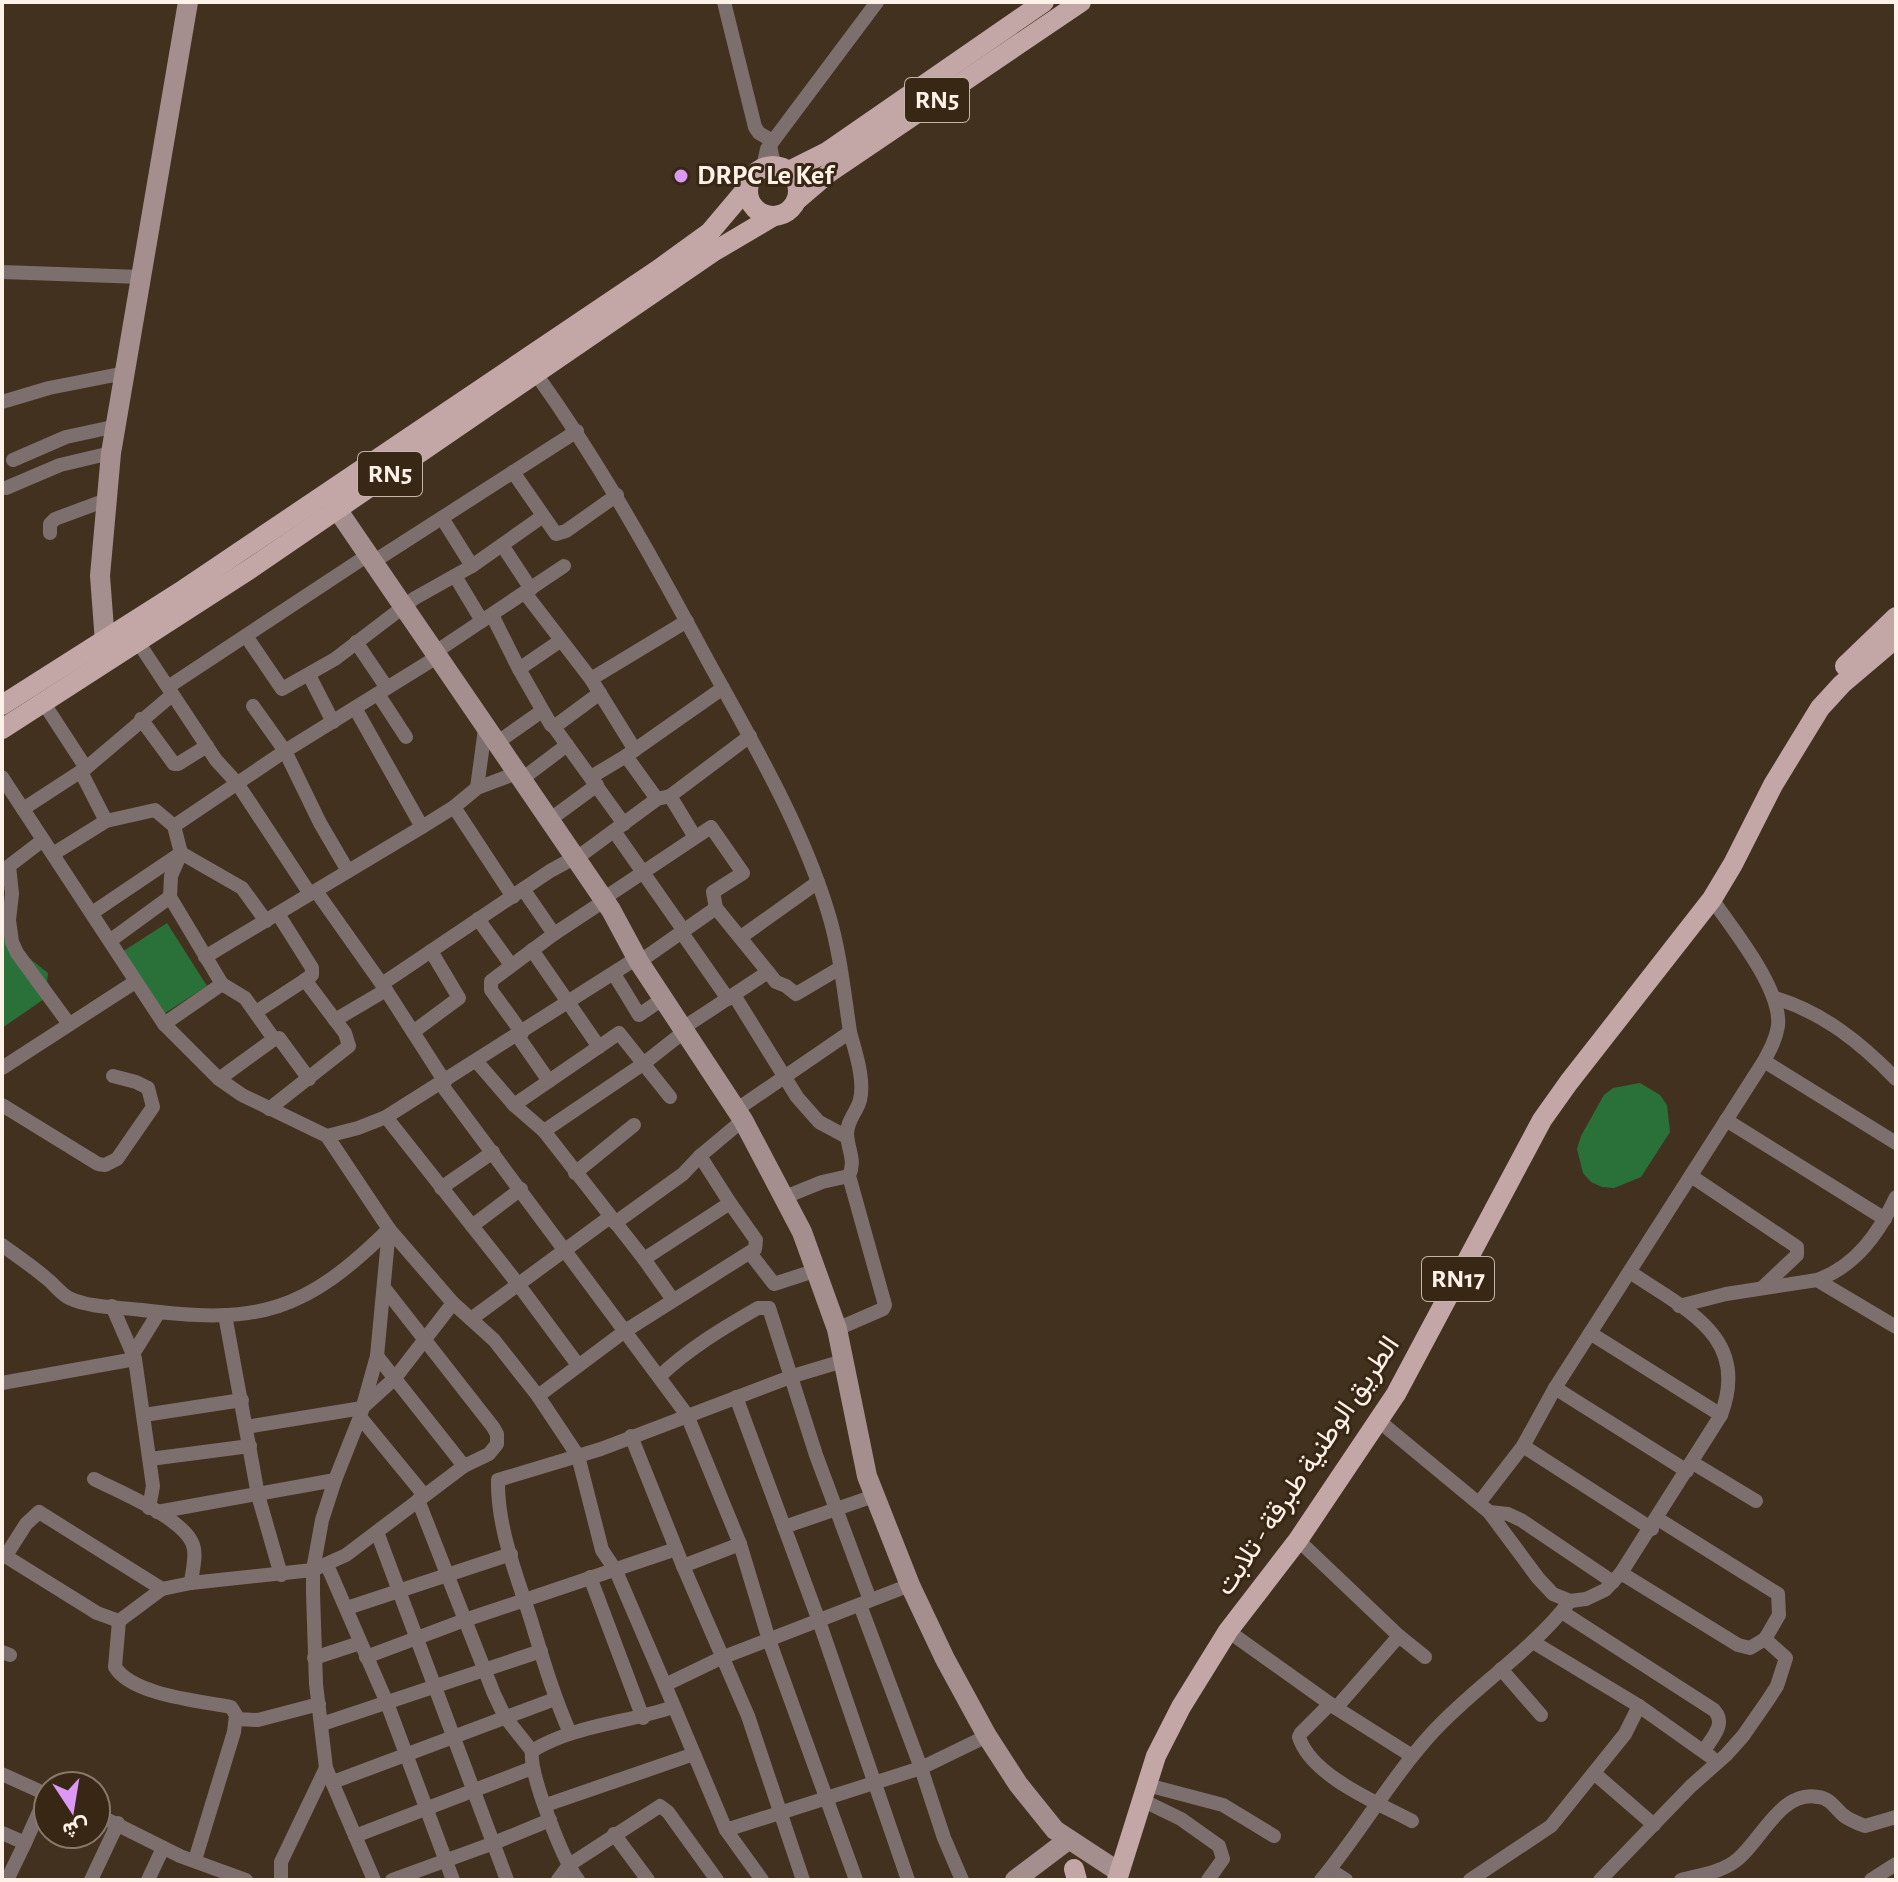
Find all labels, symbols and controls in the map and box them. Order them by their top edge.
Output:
road number: RN5 [905,78,969,122]
place label: DRPC Le Kef [697,162,835,190]
marker: DRPC Le Kef [672,167,690,185]
road number: RN5 [358,452,422,496]
road number: RN17 [1422,1257,1494,1301]
street label: الطريق الوطنية طبرقة - تلابت [1211,1331,1407,1602]
north arrow [32,1770,112,1850]
text: ش [60,1813,91,1842]

